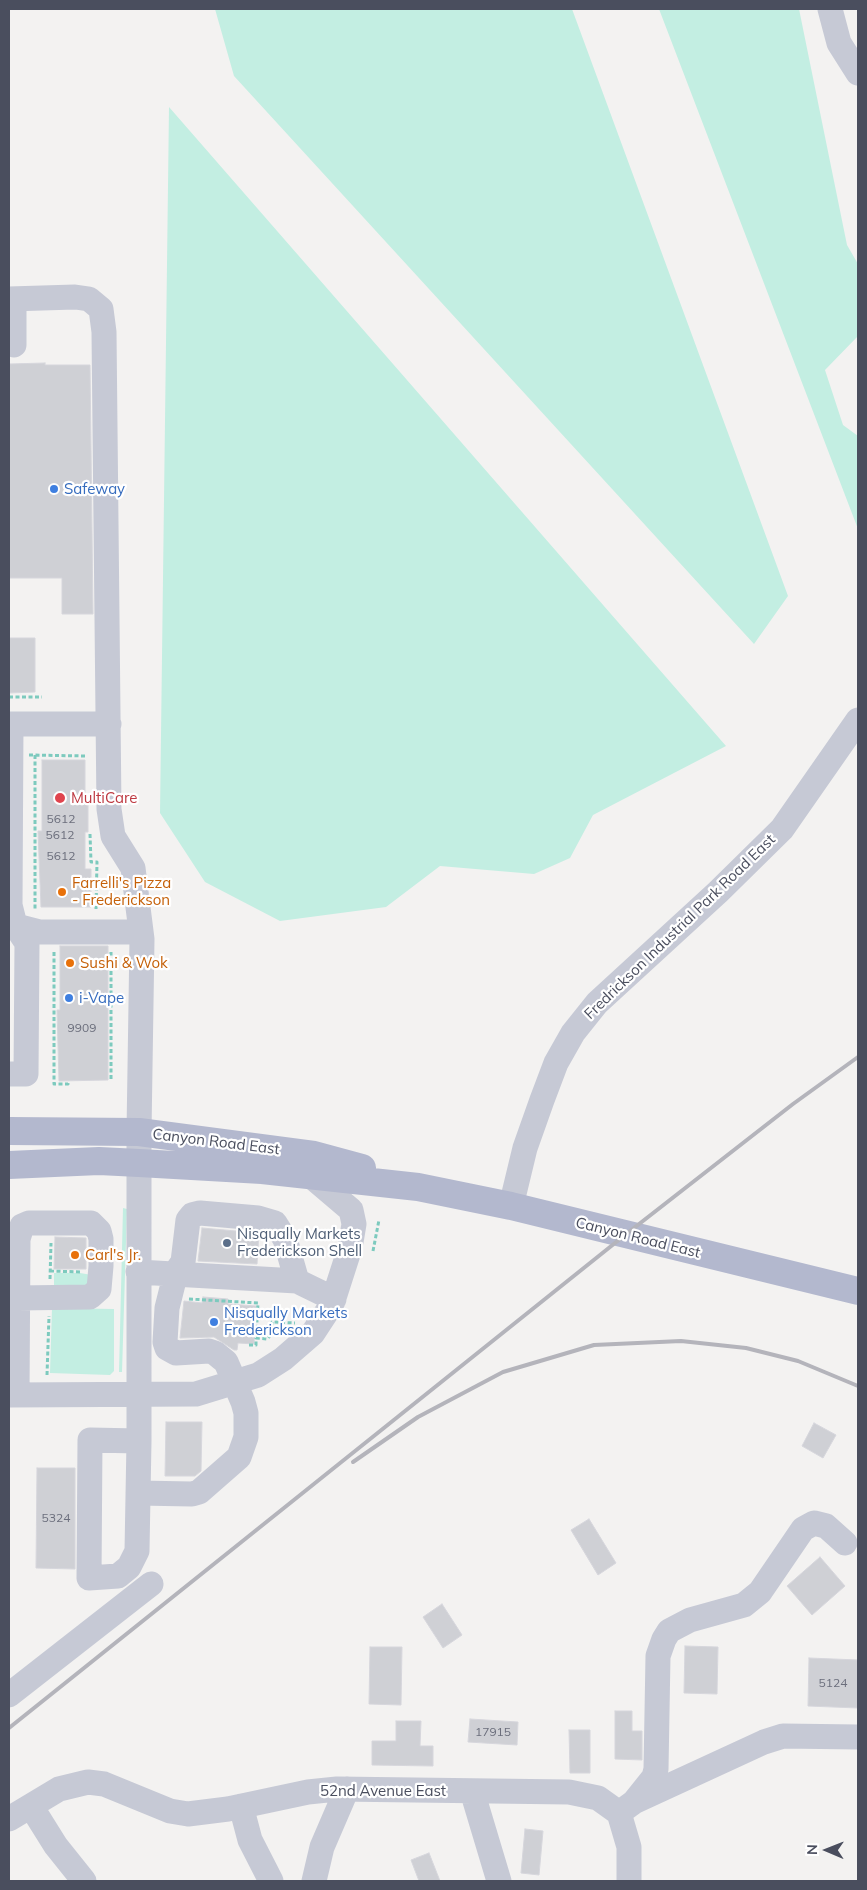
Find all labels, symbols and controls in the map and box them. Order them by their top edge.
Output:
place label: Safeway [64,480,125,498]
marker: Safeway [48,483,60,495]
place label: MultiCare [71,789,137,807]
marker: MultiCare [53,791,67,805]
house number: 5612 [47,812,75,826]
house number: 5612 [46,828,74,842]
street label: Fredrickson Industrial Park Road East [581,831,779,1023]
house number: 5612 [47,849,75,863]
place label: Farrelli's Pizza - Frederickson [72,874,171,909]
marker: Farrelli's Pizza - Frederickson [56,886,68,898]
place label: Sushi & Wok [80,954,168,972]
marker: Sushi & Wok [64,957,76,969]
place label: i-Vape [79,989,124,1007]
marker: i-Vape [63,992,75,1004]
house number: 9909 [68,1021,96,1035]
street label: Canyon Road East [151,1125,281,1159]
street label: Canyon Road East [574,1214,702,1262]
place label: Nisqually Markets Frederickson Shell [237,1225,362,1260]
marker: Nisqually Markets Frederickson Shell [221,1237,233,1249]
place label: Carl's Jr. [85,1246,141,1264]
marker: Carl's Jr. [69,1249,81,1261]
place label: Nisqually Markets Frederickson [224,1304,348,1339]
marker: Nisqually Markets Frederickson [208,1316,220,1328]
house number: 5324 [42,1511,70,1525]
house number: 5124 [819,1676,847,1690]
house number: 17915 [475,1725,511,1739]
street label: 52nd Avenue East [320,1782,446,1800]
north arrow [802,1825,852,1875]
text: N [803,1844,821,1855]

